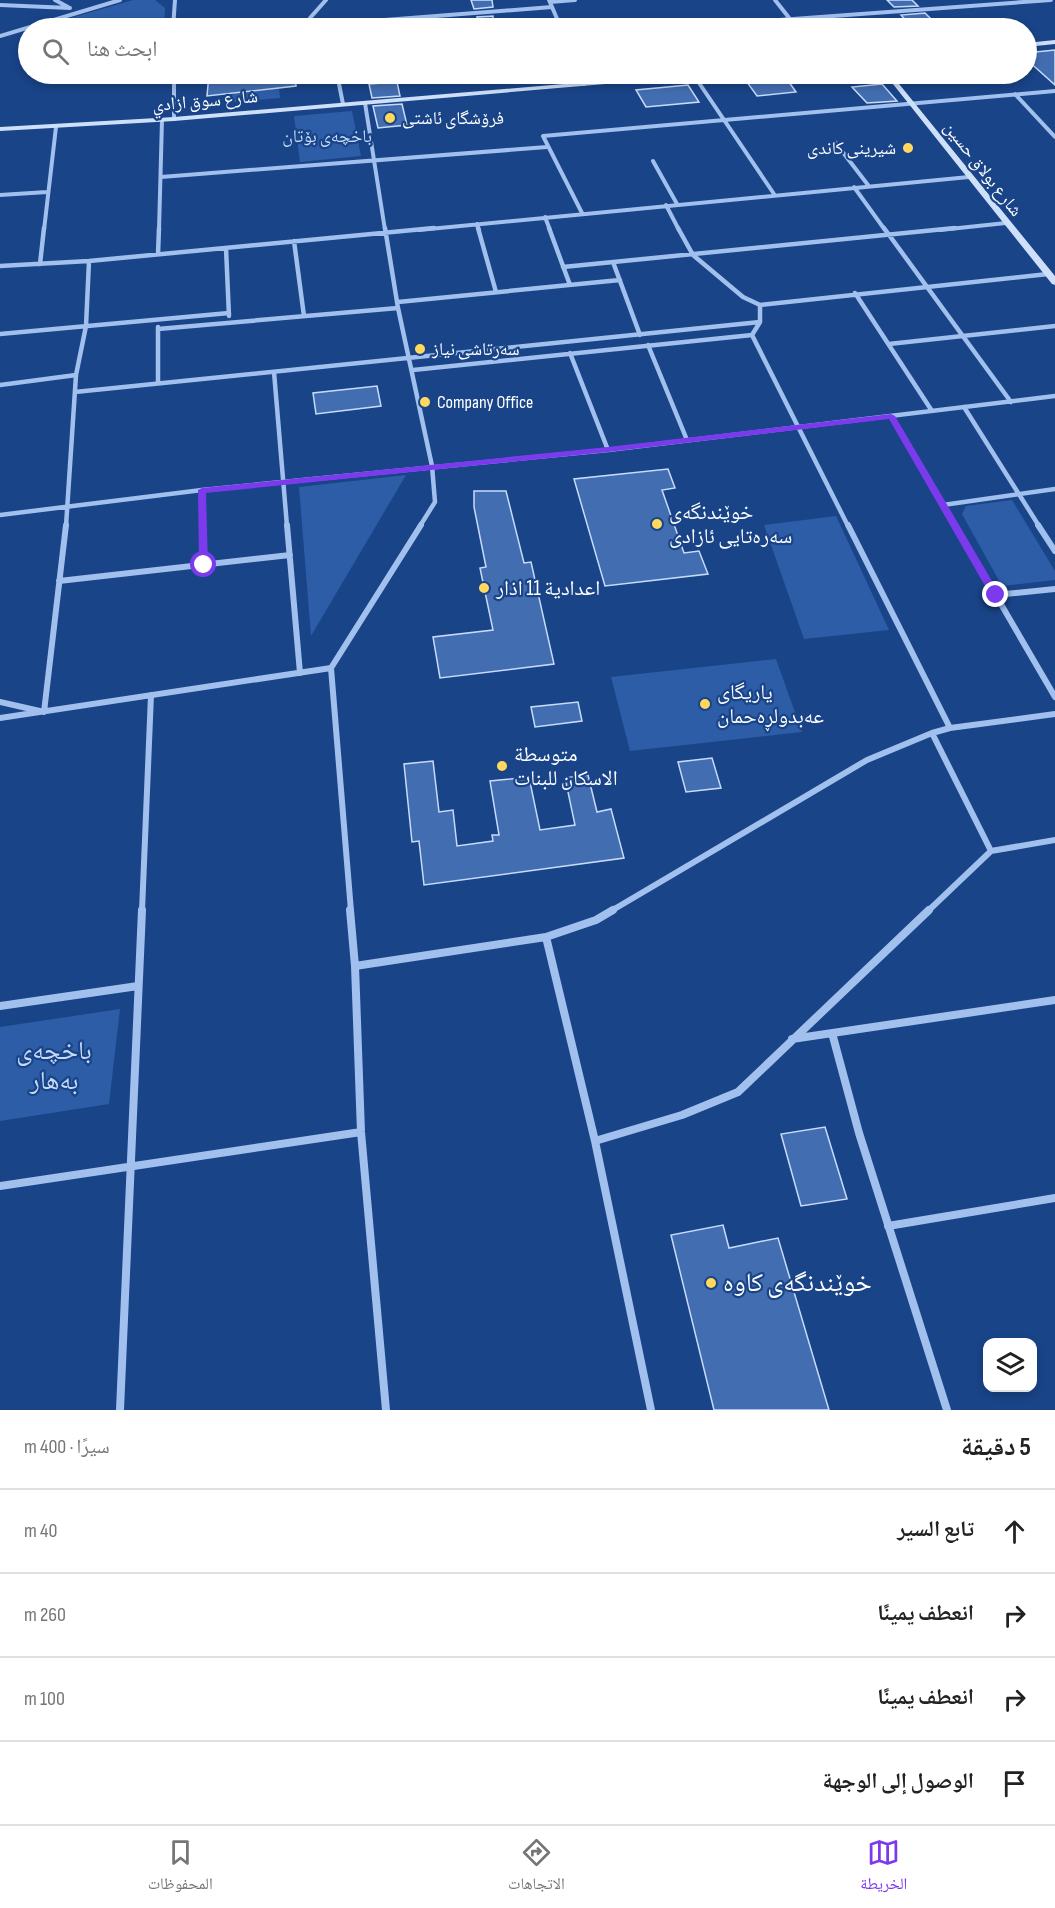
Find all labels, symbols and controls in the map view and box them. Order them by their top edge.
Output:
search box [18,18,1037,84]
icon: search [39,35,72,68]
text: ابحث هنا [87,36,158,63]
street label: شارع سوق ازادي [151,86,259,120]
place label: فرۆشگای ئاشتی [402,108,504,129]
marker: فرۆشگای ئاشتی [383,111,397,125]
street label: شارع بولاق حسين [939,117,1027,221]
park label: باخچەی بۆتان [282,126,372,147]
place label: شیرینی کاندی [807,138,896,159]
marker: شیرینی کاندی [901,141,915,155]
place label: سەرتاشی نیاز [431,339,520,360]
marker: سەرتاشی نیاز [413,342,427,356]
place label: Company Office [437,392,533,413]
marker: Company Office [418,395,432,409]
place label: خوێندنگەی سەرەتایی ئازادی [669,500,792,549]
marker: خوێندنگەی سەرەتایی ئازادی [650,517,664,531]
route start [190,551,216,577]
place label: اعدادية 11 اذار [495,576,600,601]
marker: اعدادية 11 اذار [477,581,491,595]
route end [982,581,1008,607]
place label: یاریگای عەبدولڕەحمان [717,680,824,732]
marker: یاریگای عەبدولڕەحمان [698,697,712,711]
place label: متوسطة الاسكان للبنات [514,742,618,791]
marker: متوسطة الاسكان للبنات [495,759,509,773]
park label: باخچەی بەهار [16,1036,92,1097]
place label: خوێندنگەی کاوە [723,1268,872,1299]
marker: خوێندنگەی کاوە [704,1276,718,1290]
map controls [983,1338,1037,1392]
button: layers [983,1338,1037,1392]
text: 5 دقيقة [961,1432,1031,1463]
text: سيرًا · 400 m [24,1435,110,1459]
icon: ahead [998,1515,1031,1548]
text: تابع السير [897,1516,974,1543]
text: 40 m [24,1519,57,1543]
icon: right [998,1599,1031,1632]
text: انعطف يمينًا [877,1600,974,1627]
text: 260 m [24,1603,66,1627]
icon: right [998,1683,1031,1716]
text: انعطف يمينًا [877,1684,974,1711]
text: 100 m [24,1687,65,1711]
icon: arrive [998,1767,1031,1800]
text: الوصول إلى الوجهة [822,1768,974,1795]
tab: المحفوظات [148,1836,213,1899]
tab: الاتجاهات [508,1836,565,1899]
tab: الخريطة [860,1836,907,1899]

